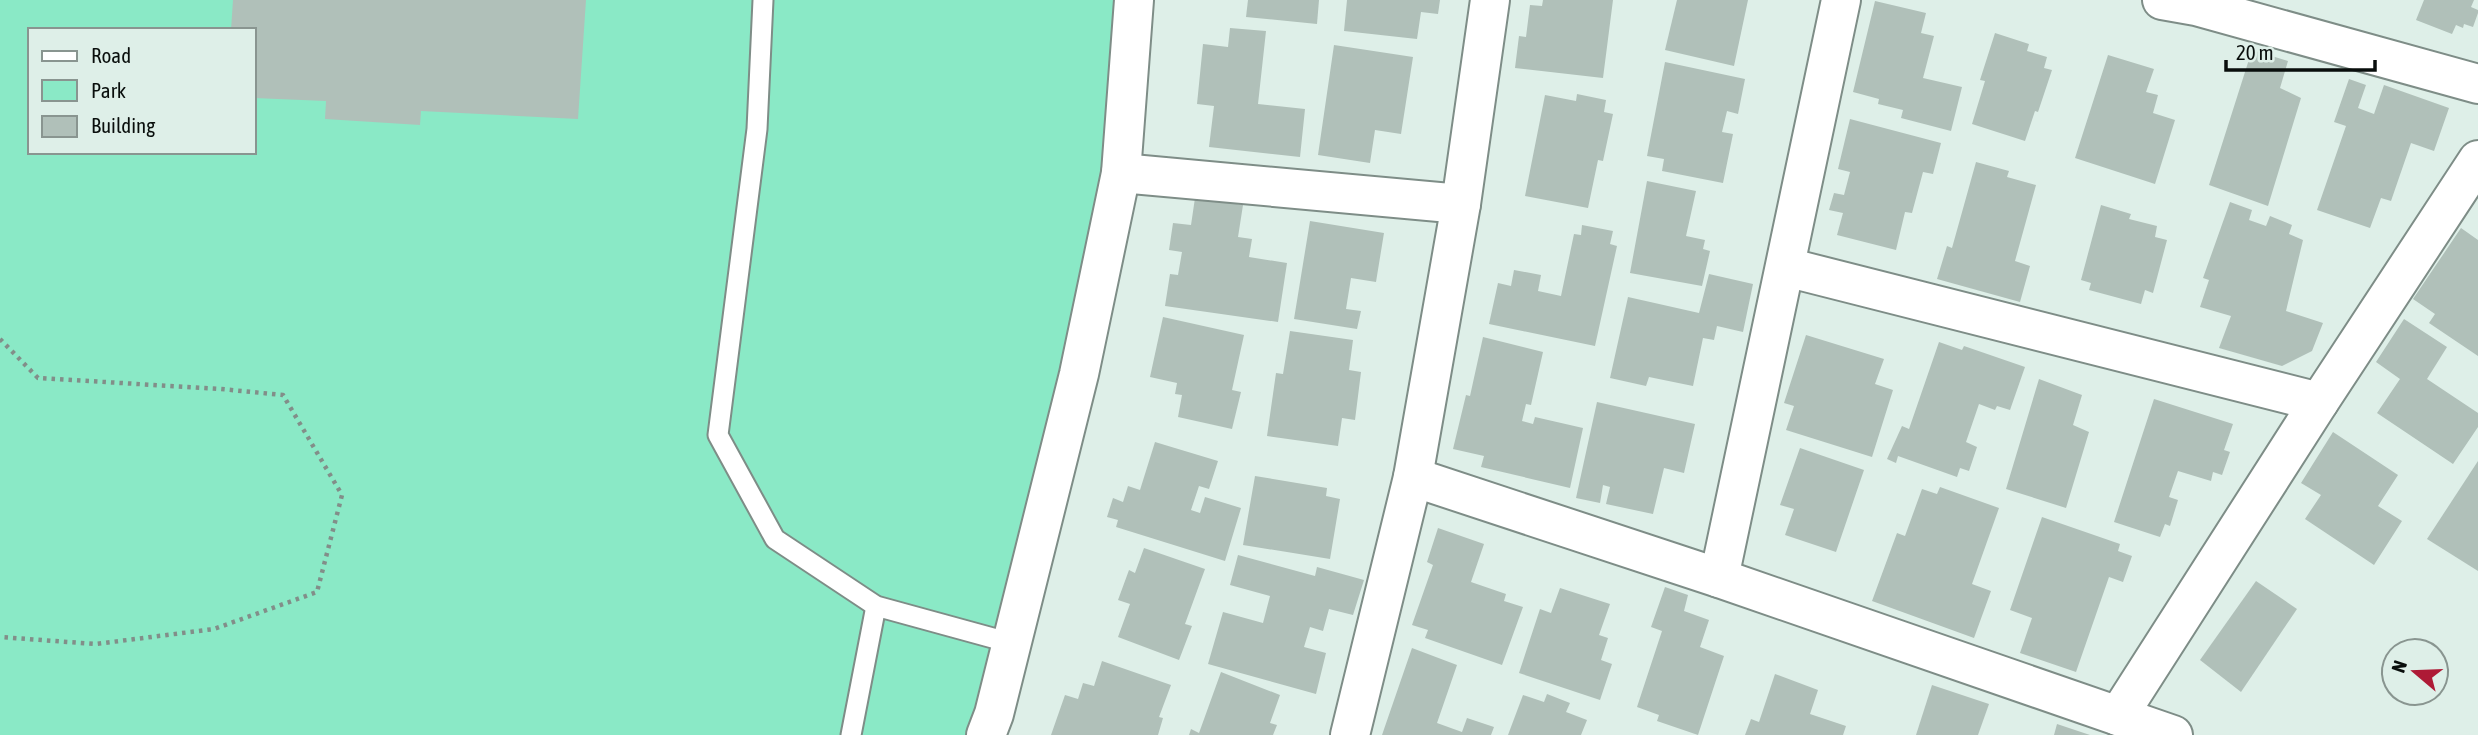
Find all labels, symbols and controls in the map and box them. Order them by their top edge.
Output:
legend [28,28,256,154]
scale bar [2226,28,2375,72]
text: 20 m [2236,40,2274,64]
text: Road [91,43,131,67]
text: Park [91,78,126,102]
text: Building [91,113,155,137]
north arrow [2380,637,2450,707]
text: N [2387,658,2411,675]

